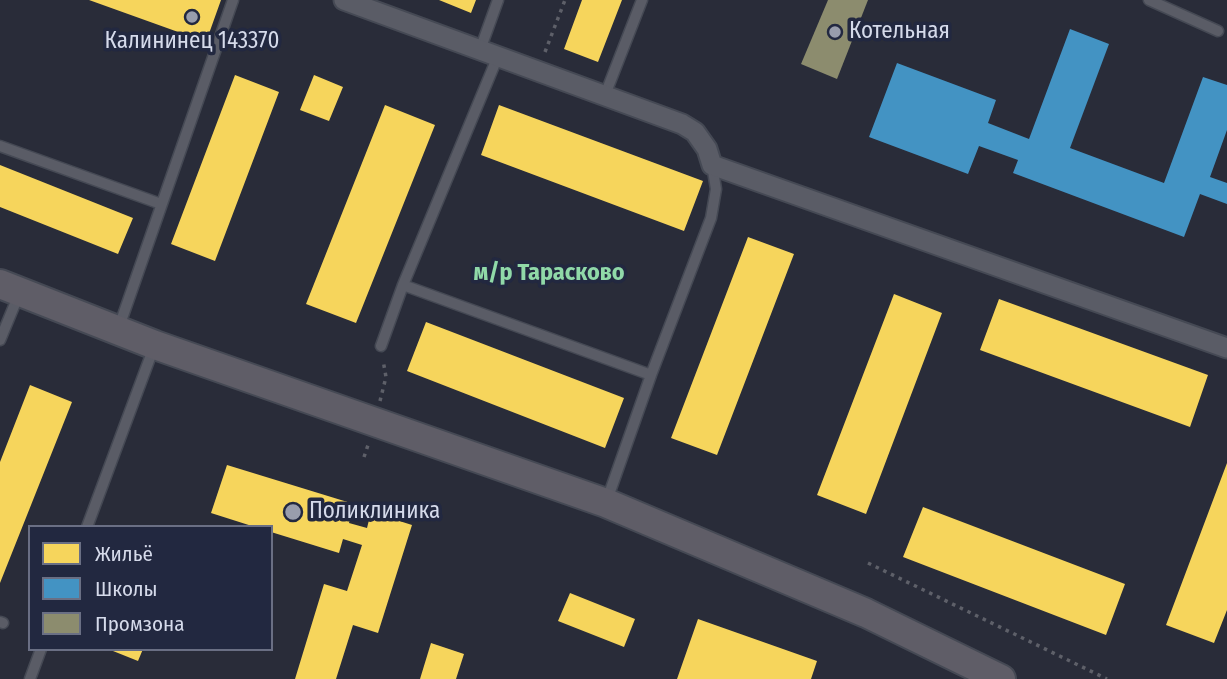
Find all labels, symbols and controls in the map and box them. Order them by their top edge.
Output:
marker: Калининец 143370 [184,9,200,25]
place label: Котельная [849,18,950,46]
marker: Котельная [827,24,843,40]
place label: Калининец 143370 [105,28,279,56]
district label: м/р Тарасково [473,259,625,287]
place label: Поликлиника [309,498,440,526]
marker: Поликлиника [283,502,303,522]
legend [28,525,273,651]
text: Жильё [95,541,153,567]
text: Школы [95,576,158,602]
text: Промзона [95,611,184,637]

